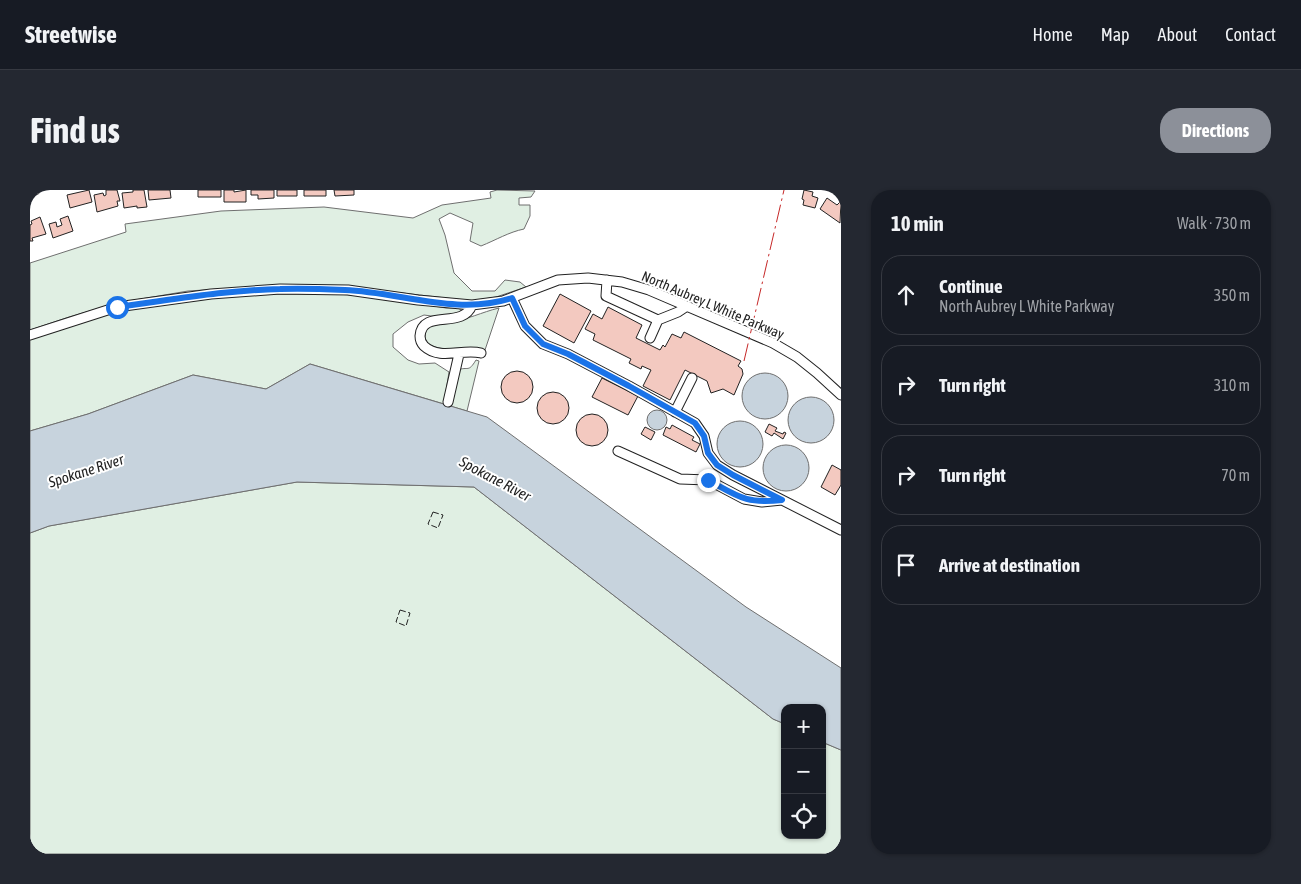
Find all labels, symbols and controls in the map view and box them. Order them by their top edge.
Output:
text: Streetwise [25,21,117,48]
text: Home [1033,24,1073,45]
text: Map [1101,24,1130,45]
text: About [1158,24,1197,45]
text: Contact [1225,24,1276,45]
button: Directions [1160,108,1271,153]
text: Find us [30,110,120,150]
text: 10 min [891,211,944,235]
text: Walk · 730 m [1177,214,1251,232]
street label: North Aubrey L White Parkway [639,268,787,342]
text: Continue [939,275,1003,297]
icon: ahead [892,281,920,309]
text: 350 m [1214,286,1250,304]
route start [106,296,129,319]
text: North Aubrey L White Parkway [939,297,1114,315]
icon: right [892,371,920,399]
text: Turn right [939,374,1006,396]
text: 310 m [1214,376,1250,394]
water label: Spokane River [45,450,126,491]
water label: Spokane River [456,452,534,505]
icon: right [892,461,920,489]
text: Turn right [939,464,1006,486]
text: 70 m [1221,466,1250,484]
route end [697,469,720,492]
icon: arrive [892,551,920,579]
text: Arrive at destination [939,554,1080,576]
map controls [781,704,826,839]
button: + [781,704,826,749]
button: − [781,749,826,794]
button: locate [781,794,826,839]

